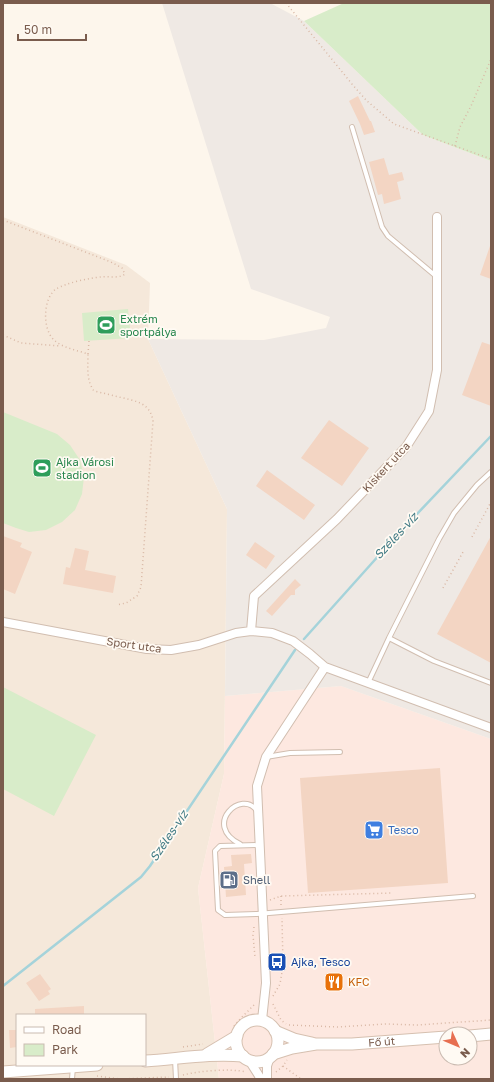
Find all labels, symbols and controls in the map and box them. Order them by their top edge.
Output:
scale bar [18,16,86,42]
text: 50 m [24,22,52,37]
place label: Extrém sportpálya [120,312,176,338]
sports icon: Extrém sportpálya [95,314,117,336]
street label: Kiskert utca [359,439,412,494]
place label: Ajka Városi stadion [56,455,114,481]
sports icon: Ajka Városi stadion [31,457,53,479]
water label: Széles-víz [370,508,422,562]
street label: Sport utca [106,634,162,655]
water label: Széles-víz [146,806,192,864]
supermarket icon: Tesco [363,819,385,841]
place label: Tesco [388,823,419,836]
fuel station icon: Shell [218,869,240,891]
place label: Shell [243,873,271,886]
bus stop icon: Ajka, Tesco [266,951,288,973]
place label: Ajka, Tesco [291,955,351,968]
restaurant icon: KFC [323,971,345,993]
place label: KFC [348,975,370,988]
legend [16,1014,146,1066]
text: Road [52,1022,81,1037]
north arrow [438,1026,478,1066]
street label: Fő út [368,1034,396,1049]
text: Park [52,1042,78,1057]
text: N [458,1046,473,1061]

